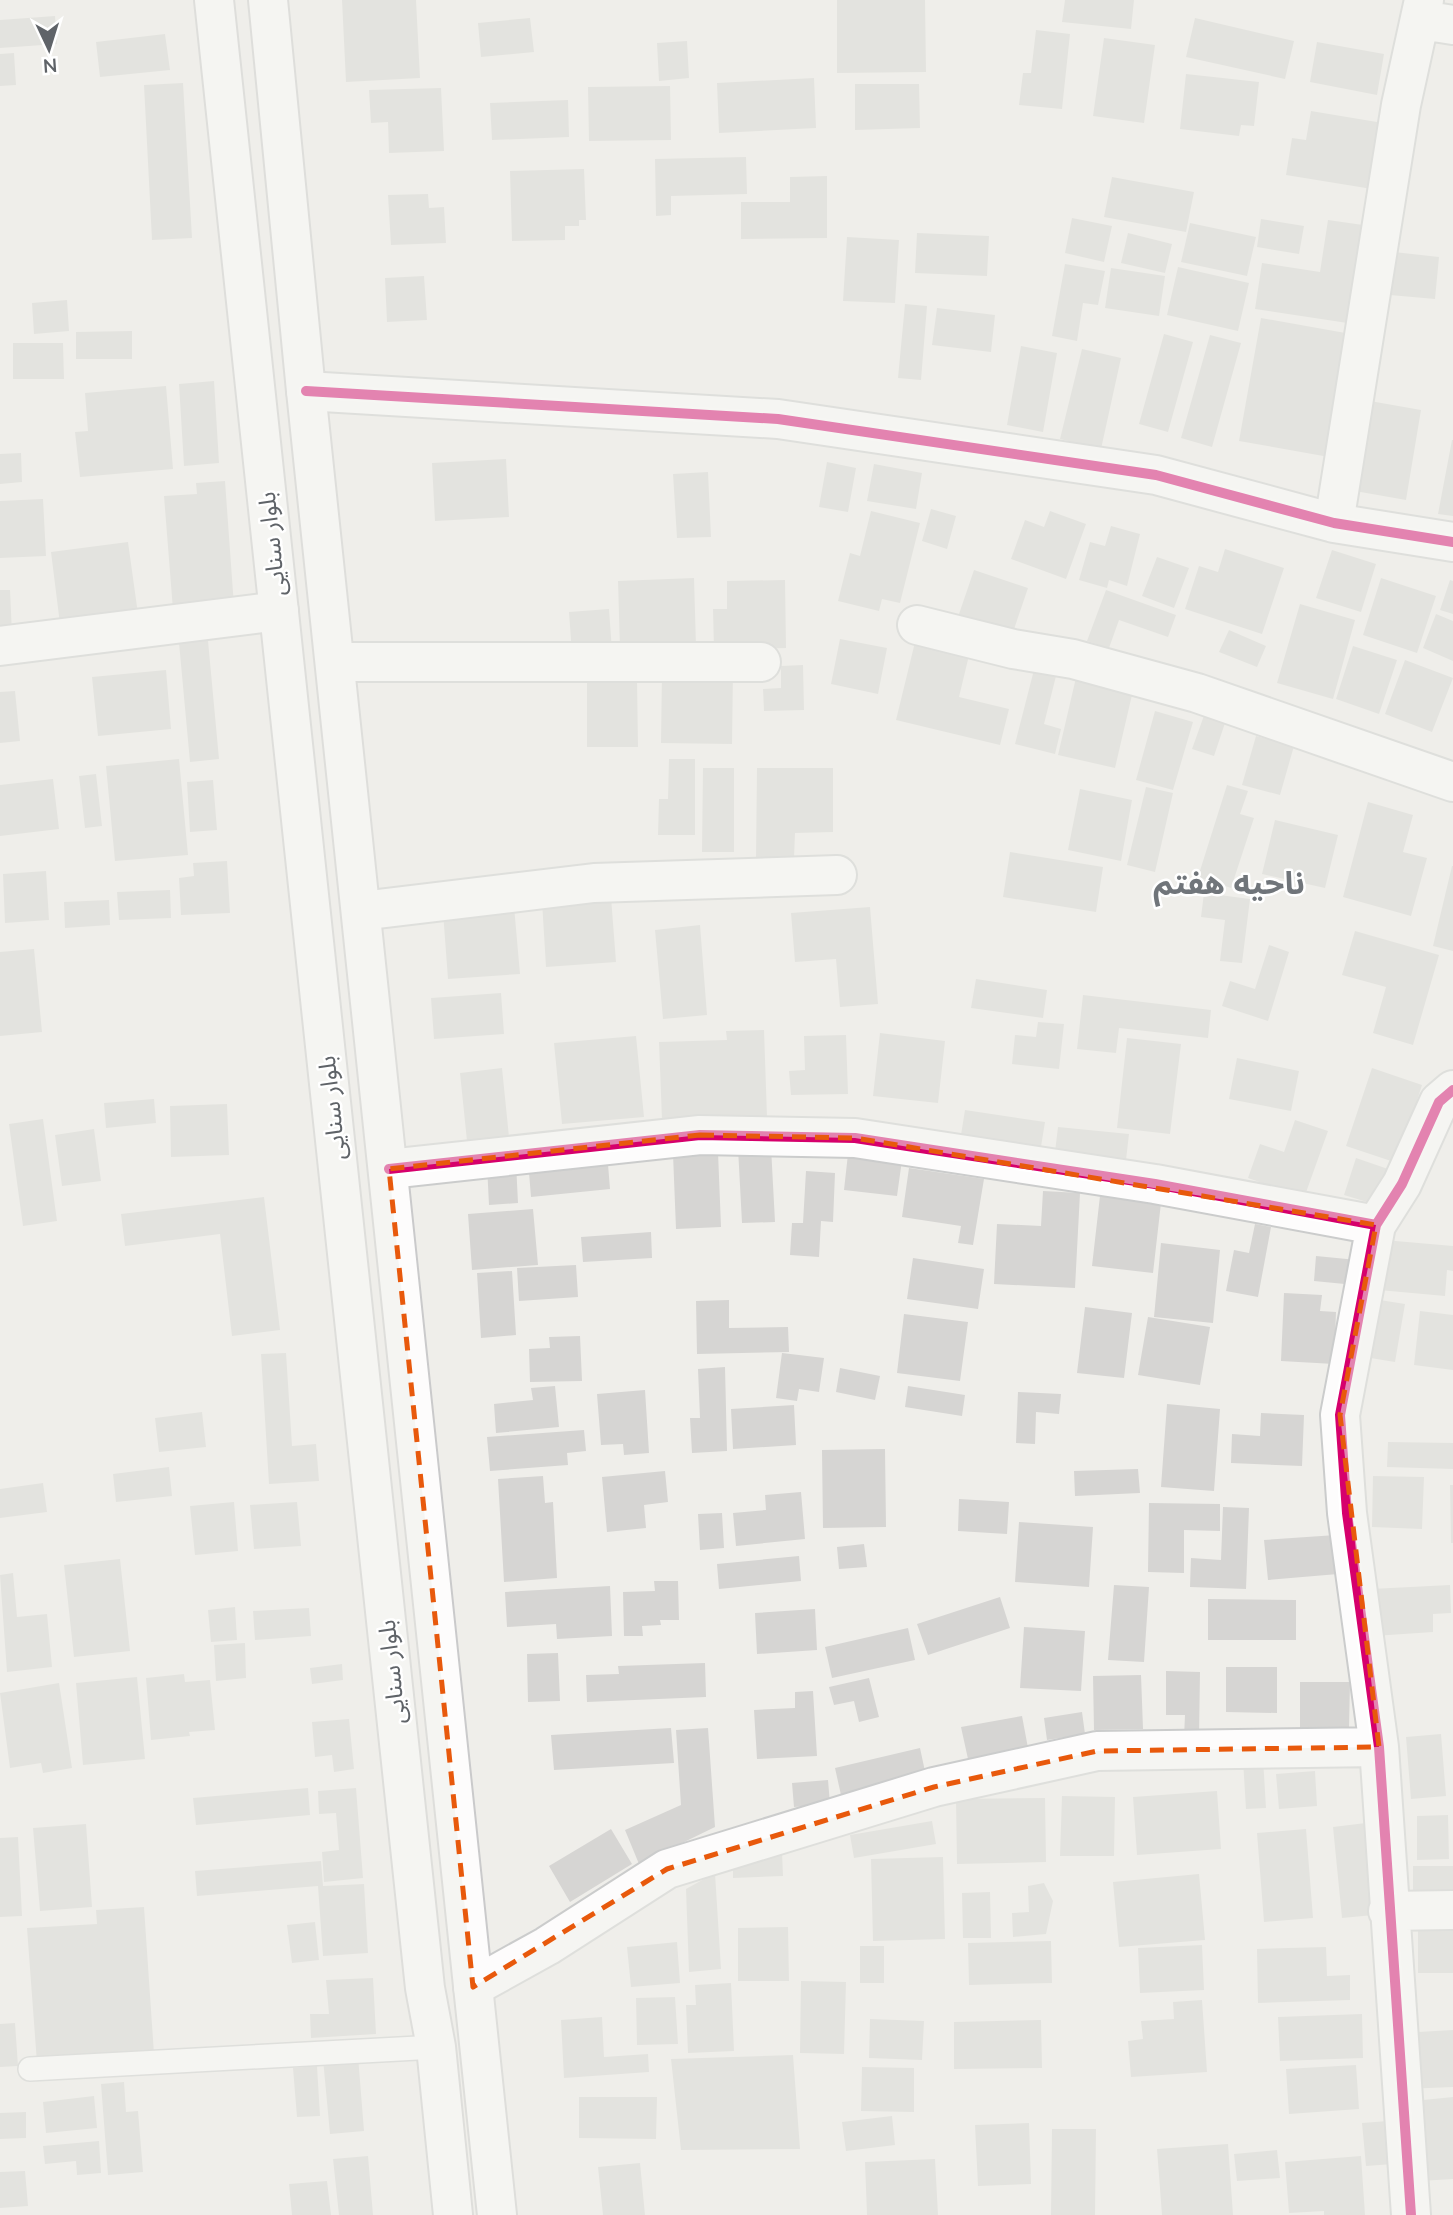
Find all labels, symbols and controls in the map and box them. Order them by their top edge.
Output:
north arrow [14,14,84,84]
text: N [42,51,58,78]
street label: بلوار سنایی [251,490,293,598]
district label: ناحیه هفتم [1153,862,1305,907]
street label: بلوار سنایی [311,1054,353,1162]
street label: بلوار سنایی [371,1618,413,1726]

